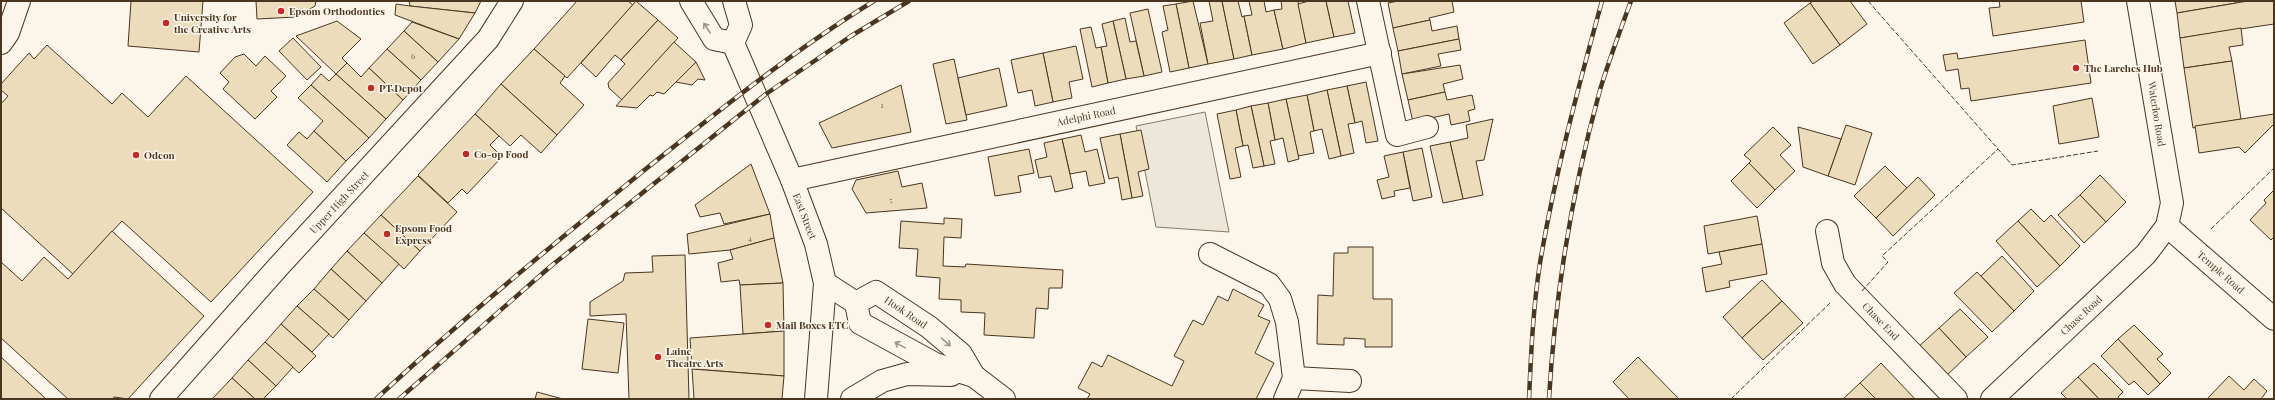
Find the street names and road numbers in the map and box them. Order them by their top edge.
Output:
street label: Waterloo Road [2145,80,2169,148]
street label: Adelphi Road [1054,103,1117,129]
street label: Upper High Street [306,167,372,236]
street label: East Street [790,191,820,241]
street label: Temple Road [2194,247,2248,297]
street label: Chase Road [2057,292,2105,338]
street label: Hook Road [882,293,930,332]
street label: Chase End [1859,299,1903,343]

